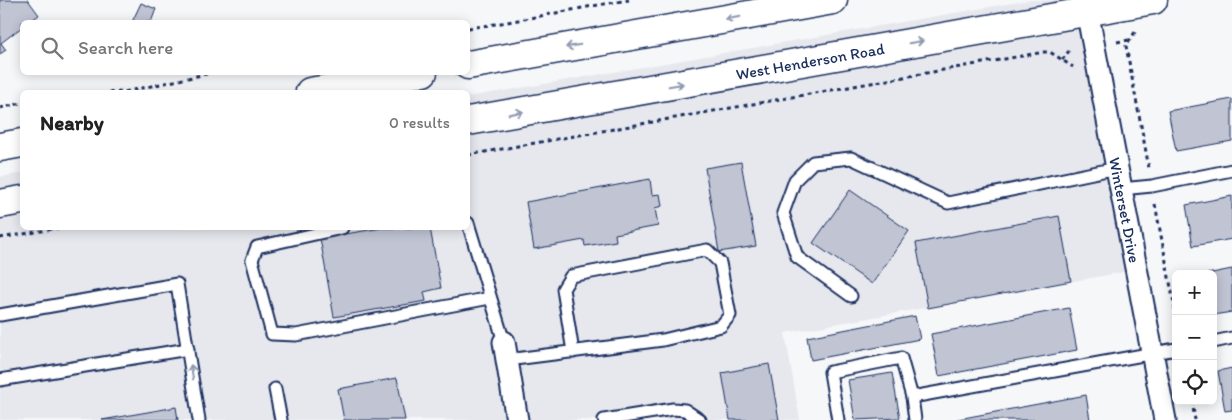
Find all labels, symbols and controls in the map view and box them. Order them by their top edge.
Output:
one-way arrow [726,13,742,23]
search box [20,20,470,75]
icon: search [38,34,66,62]
text: Search here [78,36,173,59]
one-way arrow [908,37,924,47]
street label: West Henderson Road [734,39,886,84]
one-way arrow [566,41,582,51]
one-way arrow [667,79,683,89]
one-way arrow [507,107,523,117]
text: Nearby [40,110,104,135]
text: 0 results [389,113,450,132]
street label: Winterset Drive [1105,156,1144,265]
map controls [1172,270,1217,405]
button: + [1172,270,1217,315]
button: − [1172,315,1217,360]
button: locate [1172,360,1217,405]
one-way arrow [186,364,196,380]

